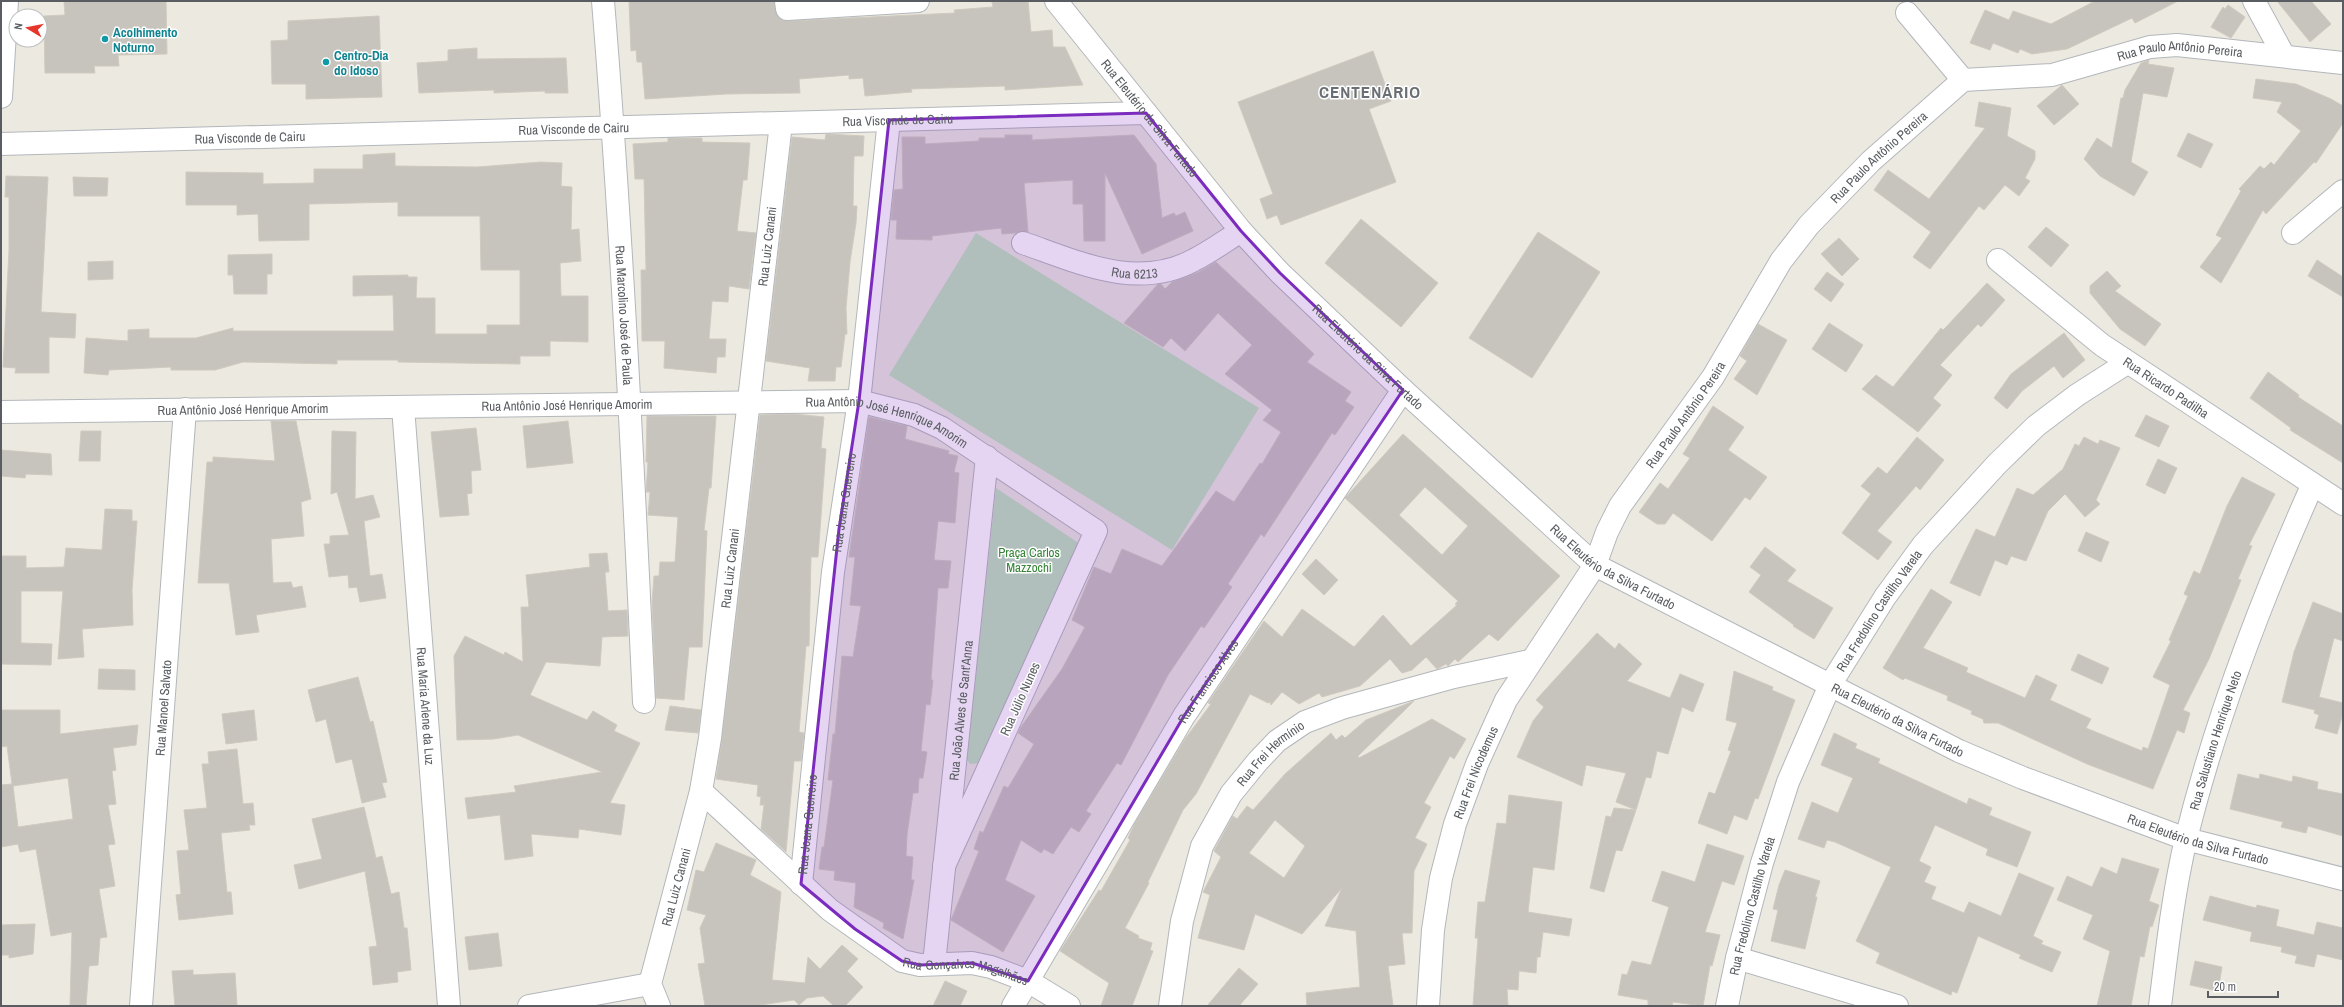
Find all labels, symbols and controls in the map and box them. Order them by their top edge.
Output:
north arrow [8,8,48,48]
text: N [11,22,26,31]
place label: Acolhimento Noturno [113,24,178,56]
marker: Acolhimento Noturno [100,34,110,44]
street label: Rua Paulo Antônio Pereira [2115,36,2244,65]
place label: Centro-Dia do Idoso [334,47,389,79]
street label: Rua Eleutério da Silva Furtado [1097,55,1203,180]
marker: Centro-Dia do Idoso [321,57,331,67]
district label: CENTENÁRIO [1319,80,1421,103]
street label: Rua Paulo Antônio Pereira [1826,107,1930,207]
street label: Rua Visconde de Cairu [842,110,953,130]
street label: Rua Visconde de Cairu [518,118,629,138]
street label: Rua Visconde de Cairu [194,127,306,147]
street label: Rua Luiz Canani [754,206,780,287]
street label: Rua Marcolino José de Paula [612,245,637,386]
street label: Rua 6213 [1110,263,1159,282]
street label: Rua Eleutério da Silva Furtado [1309,300,1427,413]
street label: Rua Ricardo Padilha [2120,353,2212,422]
street label: Rua Paulo Antônio Pereira [1642,358,1729,471]
street label: Rua Antônio José Henrique Amorim [805,393,972,452]
street label: Rua Antônio José Henrique Amorim [481,395,653,414]
street label: Rua Antônio José Henrique Amorim [157,399,329,418]
street label: Rua Joana Guerreiro [828,452,860,553]
street label: Rua Eleutério da Silva Furtado [1547,520,1678,613]
street label: Rua Luiz Canani [717,527,743,609]
park label: Praça Carlos Mazzochi [998,544,1060,576]
street label: Rua Fredolino Castilho Varela [1832,546,1925,675]
street label: Rua Francisco Alves [1173,635,1242,726]
street label: Rua João Alves de Sant'Anna [945,639,976,781]
street label: Rua Maria Arlene da Luz [413,647,439,766]
street label: Rua Manoel Salvato [151,659,175,756]
street label: Rua Júlio Nunes [996,660,1044,738]
street label: Rua Salustiano Henrique Neto [2185,668,2245,812]
street label: Rua Eleutério da Silva Furtado [1829,679,1967,761]
street label: Rua Frei Hermínio [1233,717,1307,789]
street label: Rua Frei Nicodemus [1449,723,1502,821]
street label: Rua Joana Guerreiro [794,773,821,875]
street label: Rua Eleutério da Silva Furtado [2125,809,2271,868]
street label: Rua Fredolino Castilho Varela [1725,834,1778,977]
street label: Rua Luiz Canani [657,846,694,928]
street label: Rua Gonçalves Magalhães [901,953,1031,989]
scale bar [2208,973,2278,999]
text: 20 m [2214,979,2236,995]

